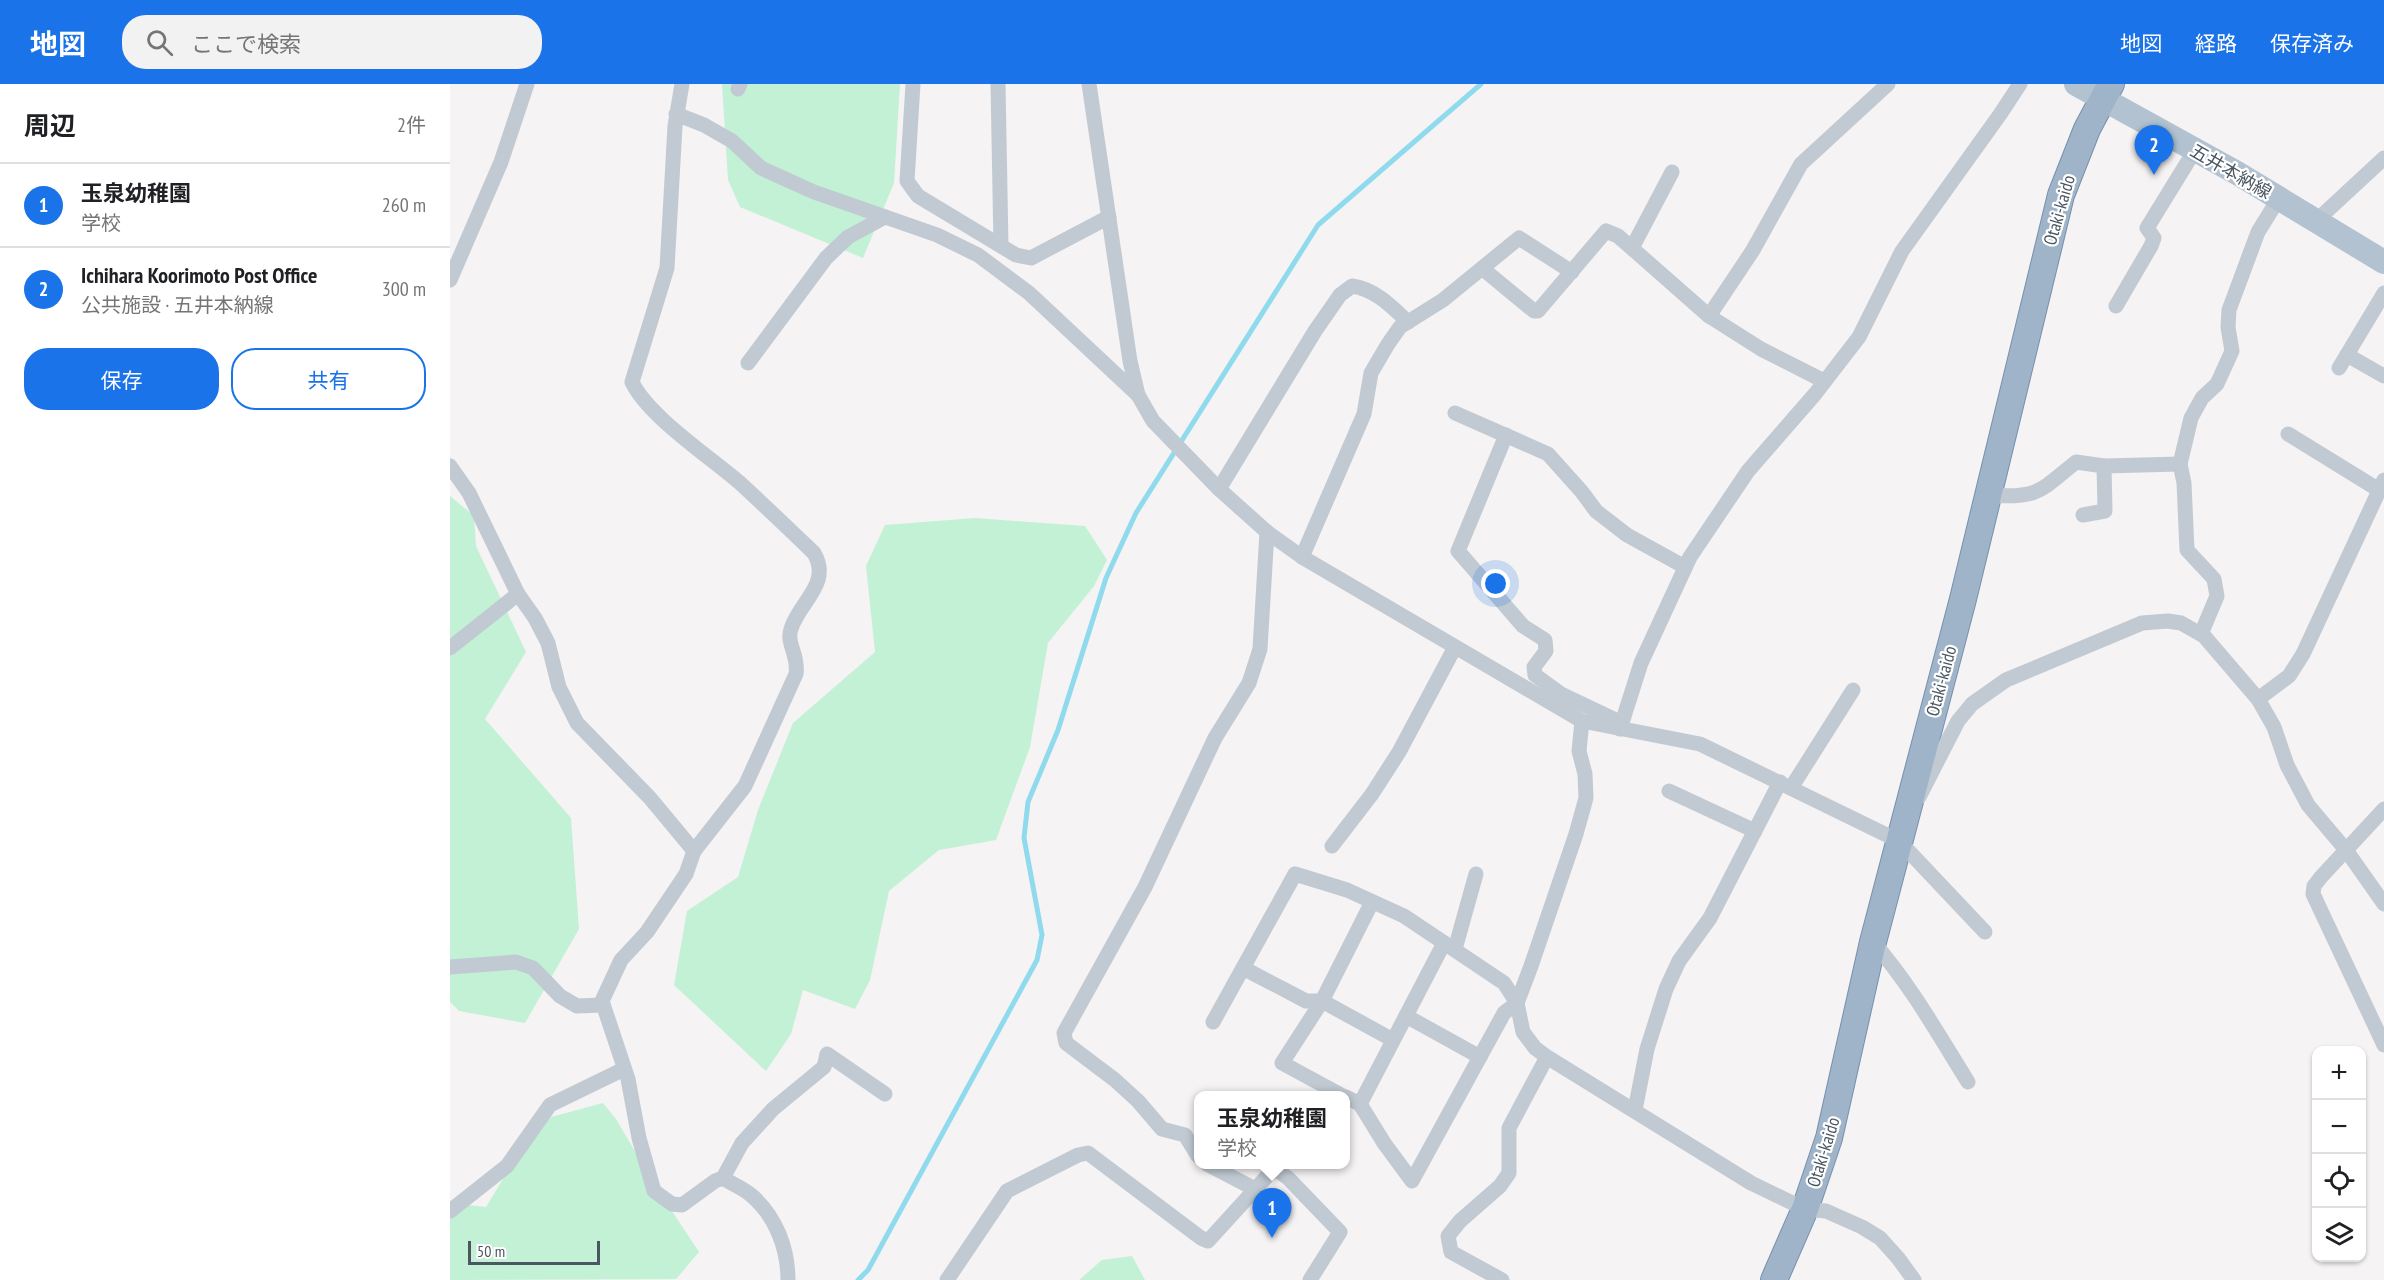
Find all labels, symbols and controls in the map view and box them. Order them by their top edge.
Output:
search box [122,15,542,69]
text: 地図 [30,25,86,62]
icon: search [143,26,176,59]
text: ここで検索 [191,30,301,58]
text: 地図 [2120,30,2162,57]
text: 経路 [2195,30,2237,57]
text: 保存済み [2270,30,2354,57]
text: 周辺 [24,109,76,142]
text: 2件 [397,112,426,138]
pin: 2 [2134,126,2174,175]
street label: 五井本納線 [2186,139,2276,203]
street label: Otaki-kaido [2038,172,2080,248]
text: 玉泉幼稚園 [81,179,191,207]
text: 1 [39,192,48,218]
text: 260 m [382,192,426,218]
text: 学校 [81,210,121,236]
text: Ichihara Koorimoto Post Office [81,261,317,289]
text: 2 [39,276,48,302]
text: 300 m [382,276,426,302]
text: 公共施設 · 五井本納線 [81,292,274,318]
button: 保存 [24,348,219,410]
button: 共有 [231,348,426,410]
your location [1481,569,1510,598]
street label: Otaki-kaido [1921,643,1961,719]
map controls [2312,1046,2366,1262]
button: + [2312,1046,2366,1100]
popup [1194,1091,1350,1169]
button: − [2312,1100,2366,1154]
text: 玉泉幼稚園 [1217,1104,1327,1132]
street label: Otaki-kaido [1802,1114,1845,1190]
text: 学校 [1217,1135,1257,1161]
button: locate [2312,1154,2366,1208]
pin: 1 [1252,1188,1292,1238]
button: layers [2312,1208,2366,1262]
scale bar [468,1238,600,1266]
text: 50 m [477,1241,505,1261]

